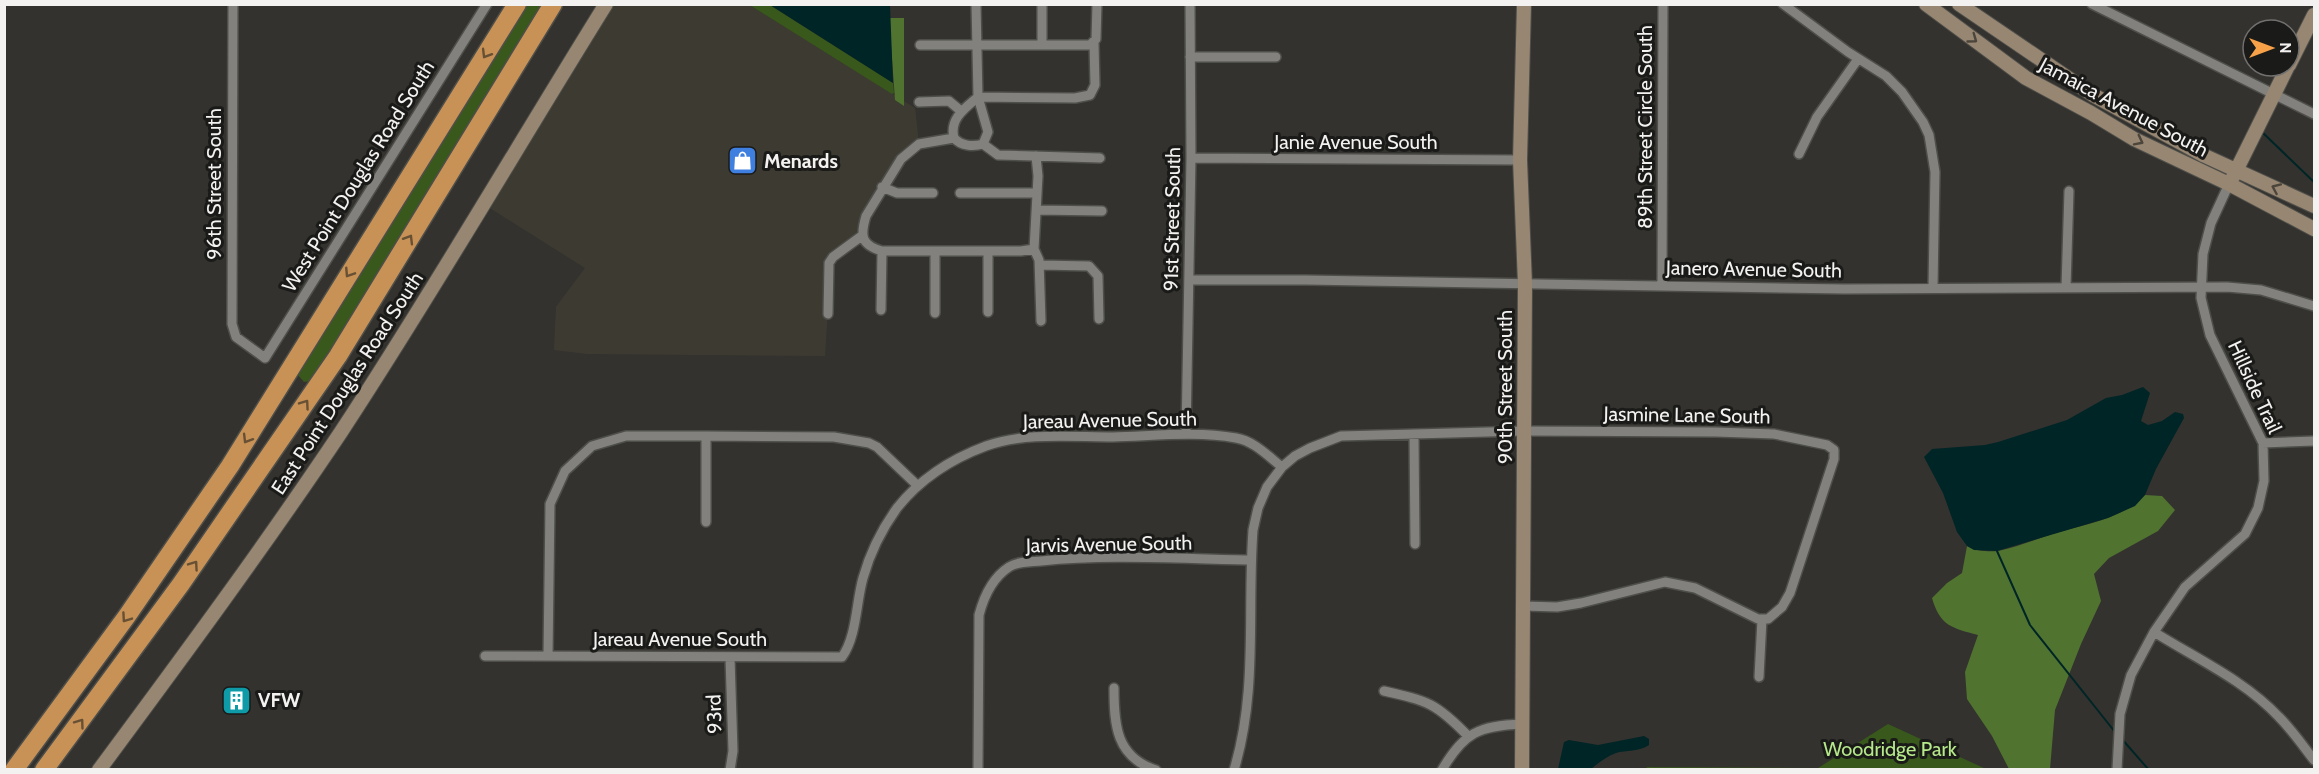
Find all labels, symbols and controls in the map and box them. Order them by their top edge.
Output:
north arrow [2241,18,2301,78]
street label: 89th Street Circle South [1633,25,1657,229]
one-way arrow [1967,32,1978,43]
text: N [2276,42,2295,54]
one-way arrow [482,48,494,58]
street label: Jamaica Avenue South [2035,52,2213,162]
street label: West Point Douglas Road South [277,56,439,296]
street label: 96th Street South [202,108,226,260]
street label: Janie Avenue South [1273,130,1438,154]
one-way arrow [2132,134,2143,145]
shop icon: Menards [727,145,759,177]
street label: 91st Street South [1159,147,1185,291]
place label: Menards [764,149,838,173]
one-way arrow [2271,184,2282,196]
one-way arrow [401,235,413,245]
street label: Janero Avenue South [1665,255,1842,283]
one-way arrow [345,266,356,277]
street label: East Point Douglas Road South [266,267,428,499]
street label: 90th Street South [1493,310,1517,464]
street label: Hillside Trail [2223,337,2287,437]
one-way arrow [298,400,309,411]
street label: Jasmine Lane South [1602,402,1771,428]
street label: Jareau Avenue South [1022,406,1197,434]
one-way arrow [242,433,254,443]
street label: Jarvis Avenue South [1025,531,1192,557]
one-way arrow [187,561,198,572]
one-way arrow [122,611,133,622]
street label: Jareau Avenue South [592,627,767,651]
building icon: VFW [221,684,253,716]
place label: VFW [258,688,301,712]
street label: 93rd [701,694,727,734]
one-way arrow [72,718,83,729]
park label: Woodridge Park [1823,737,1957,761]

